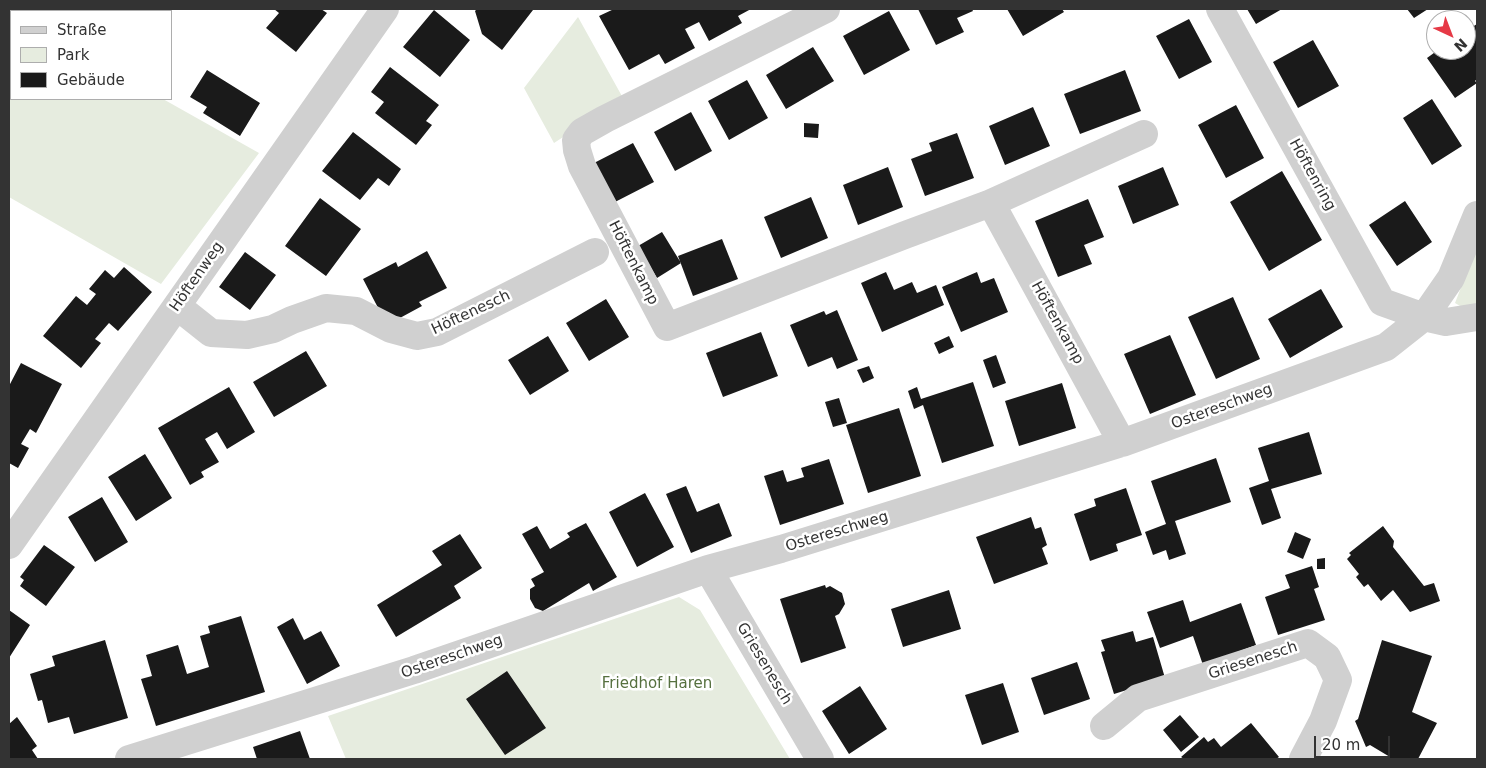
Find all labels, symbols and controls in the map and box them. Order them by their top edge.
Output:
legend [10,10,172,100]
north arrow [1426,10,1476,60]
text: Straße [57,21,106,39]
text: N [1451,35,1470,55]
text: Park [57,46,89,64]
text: Gebäude [57,71,125,89]
street label: Höftenring [1285,136,1339,214]
street label: Höftenkamp [604,218,662,308]
street label: Höftenweg [166,239,228,315]
street label: Höftenkamp [1027,278,1087,368]
street label: Höftenesch [429,287,513,339]
street label: Ostereschweg [1169,380,1275,434]
street label: Ostereschweg [784,508,890,556]
street label: Griesenesch [732,620,796,708]
street label: Ostereschweg [399,631,505,683]
street label: Griesenesch [1206,638,1300,684]
park label: Friedhof Haren [602,675,712,693]
scale bar [1316,726,1392,758]
text: 20 m [1322,736,1360,754]

